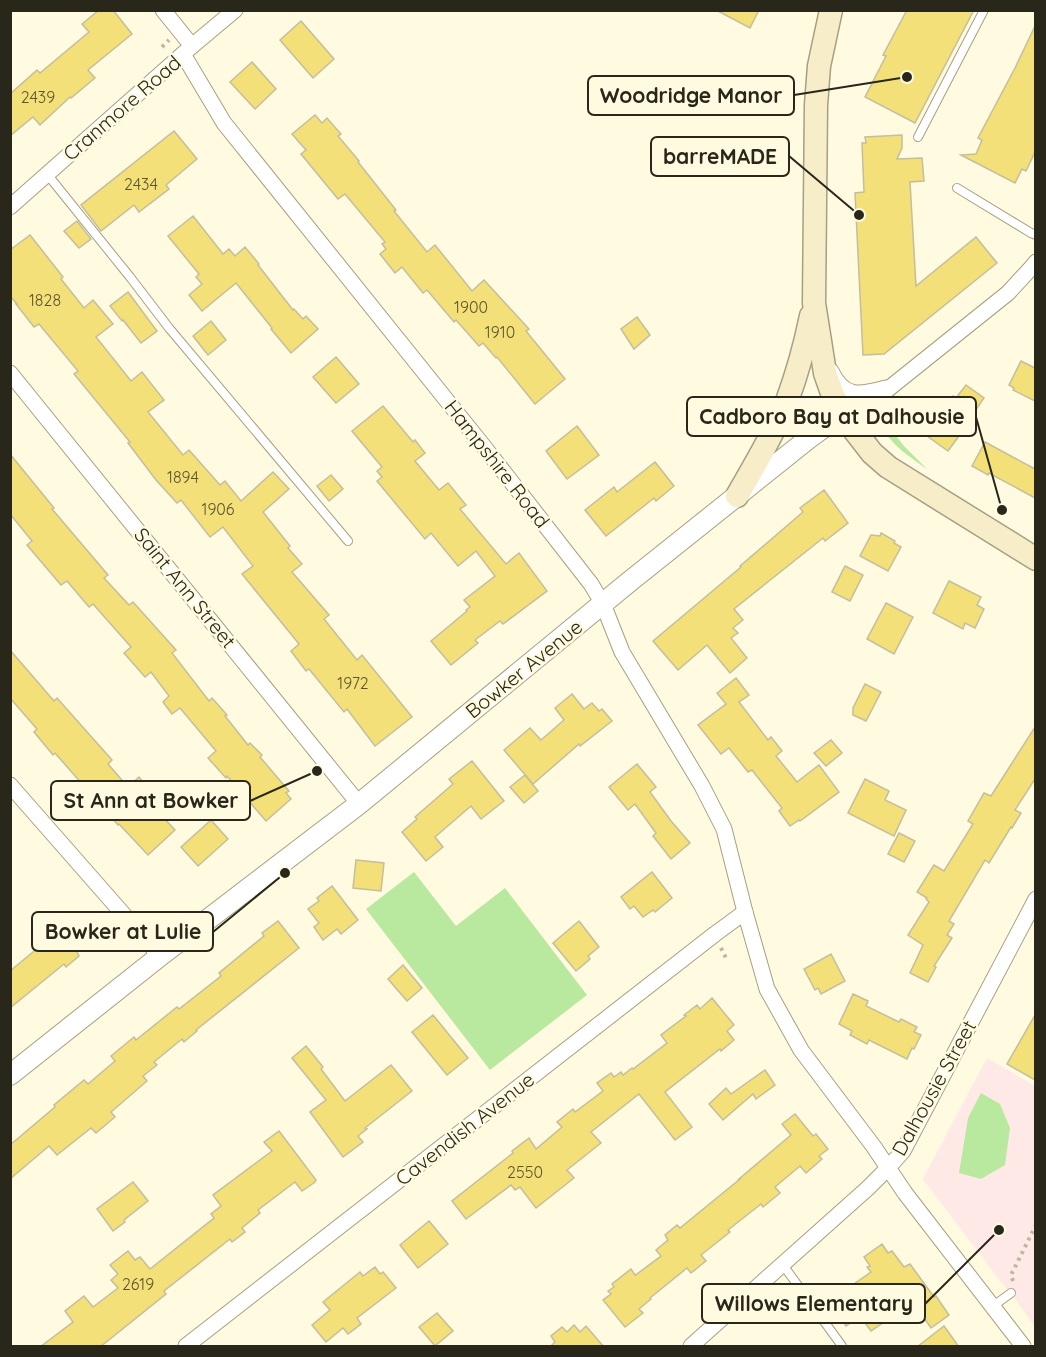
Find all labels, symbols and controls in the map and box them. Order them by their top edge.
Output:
street label: Cranmore Road [58,50,186,166]
callout: Woodridge Manor [588,76,794,115]
text: Woodridge Manor [600,82,782,108]
house number: 2439 [21,87,55,107]
callout: barreMADE [651,137,789,176]
text: barreMADE [663,143,777,169]
house number: 2434 [124,174,158,194]
house number: 1828 [29,290,61,310]
house number: 1900 [454,297,488,317]
house number: 1910 [485,322,515,342]
street label: Hampshire Road [440,395,555,533]
callout: Cadboro Bay at Dalhousie [687,397,976,436]
text: Cadboro Bay at Dalhousie [699,403,965,429]
house number: 1894 [167,467,199,487]
house number: 1906 [202,499,235,519]
street label: Saint Ann Street [129,522,242,653]
street label: Bowker Avenue [460,614,587,723]
house number: 1972 [337,673,369,693]
callout: St Ann at Bowker [51,781,250,820]
text: St Ann at Bowker [64,787,238,813]
callout: Bowker at Lulie [32,912,213,951]
text: Bowker at Lulie [45,918,201,944]
street label: Dalhousie Street [886,1015,981,1160]
street label: Cavendish Avenue [390,1067,539,1191]
house number: 2550 [507,1162,543,1182]
house number: 2619 [122,1274,154,1294]
callout: Willows Elementary [702,1284,925,1323]
text: Willows Elementary [715,1290,913,1316]

